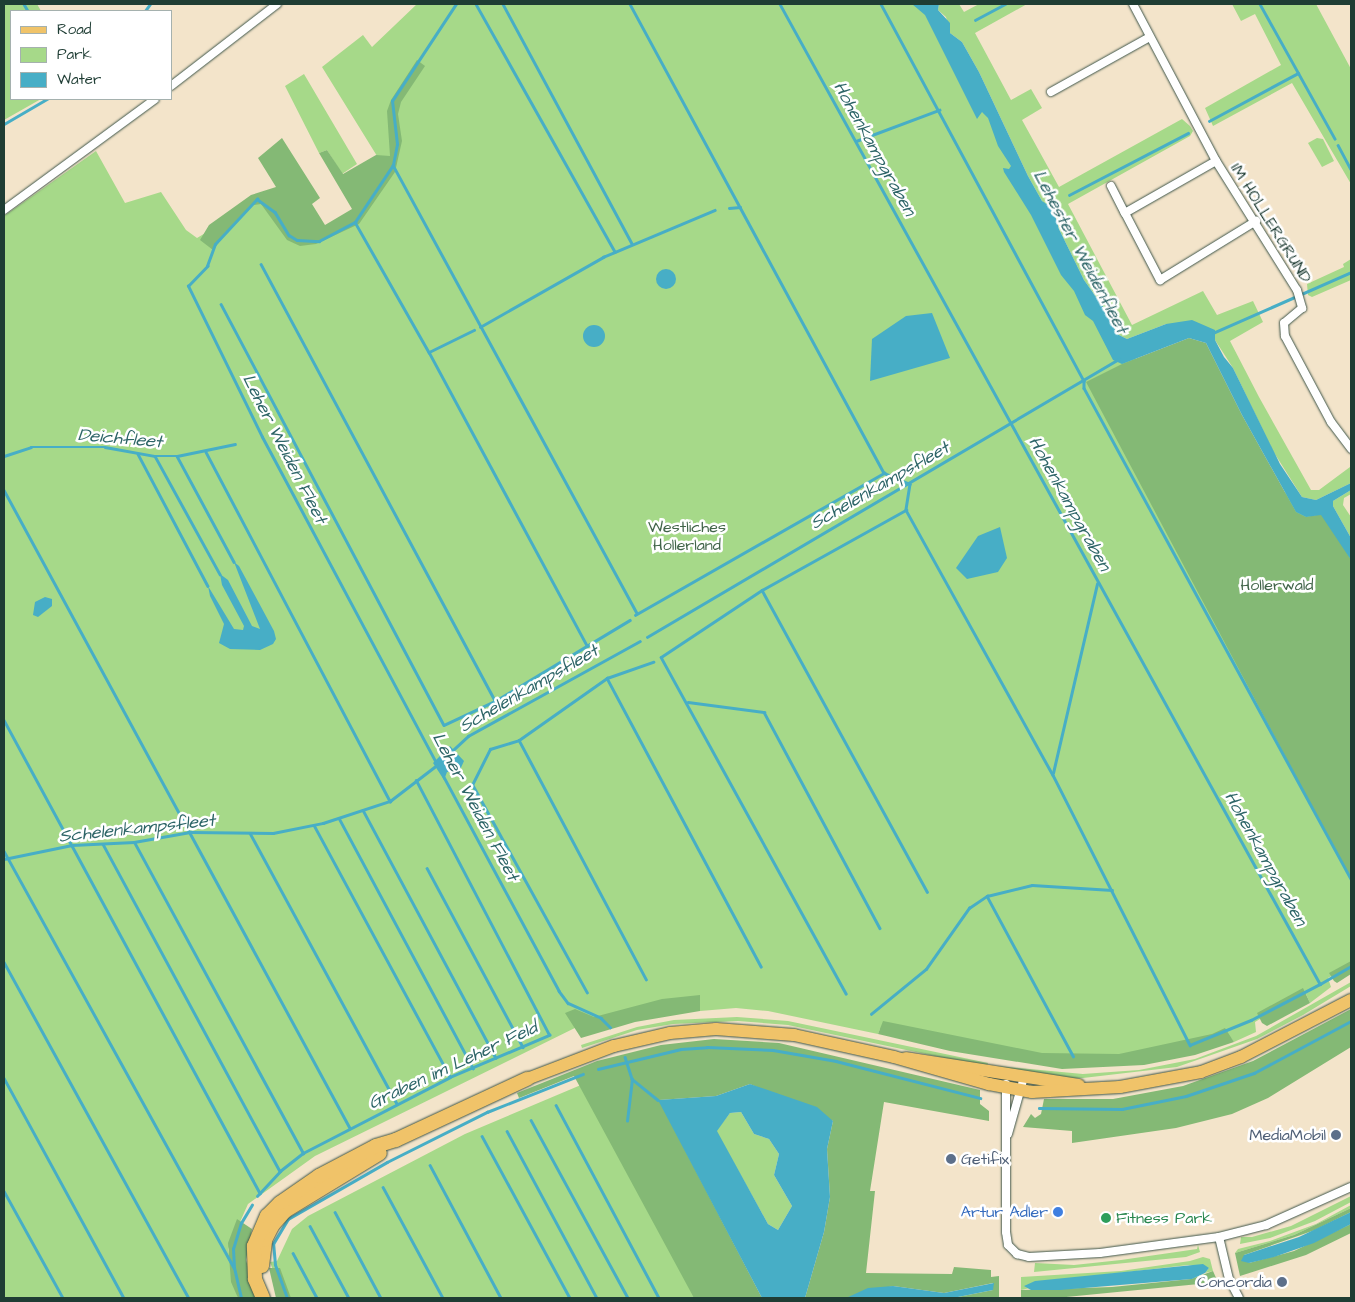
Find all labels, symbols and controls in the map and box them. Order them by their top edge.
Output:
legend [10,10,172,100]
text: Road [57,19,91,40]
text: Park [57,44,92,65]
text: Water [57,69,101,90]
water label: Hohenkampgraben [828,78,920,220]
street label: IM HOLLERGRUND [1226,160,1316,286]
water label: Lehester Weidenfleet [1028,167,1132,337]
water label: Leher Weiden Fleet [237,371,331,527]
water label: Deichfleet [77,425,163,453]
water label: Hohenkampgraben [1023,433,1115,575]
water label: Schelenkampsfleet [807,437,953,535]
park label: Westliches Hollerland [648,517,726,555]
park label: Hollerwald [1240,575,1314,595]
water label: Schelenkampsfleet [456,640,602,738]
water label: Leher Weiden Fleet [427,729,523,885]
water label: Hohenkampgraben [1219,788,1311,930]
water label: Schelenkampsfleet [58,810,216,848]
water label: Graben im Leher Feld [365,1017,541,1115]
place label: MediaMobil [1249,1125,1326,1145]
marker: MediaMobil [1330,1129,1342,1141]
place label: Getifix [961,1149,1009,1169]
marker: Getifix [945,1153,957,1165]
place label: Artur Adler [961,1202,1048,1222]
marker: Artur Adler [1052,1206,1064,1218]
place label: Fitness Park [1116,1208,1212,1228]
marker: Fitness Park [1100,1212,1112,1224]
place label: Concordia [1197,1272,1272,1292]
marker: Concordia [1276,1276,1288,1288]

